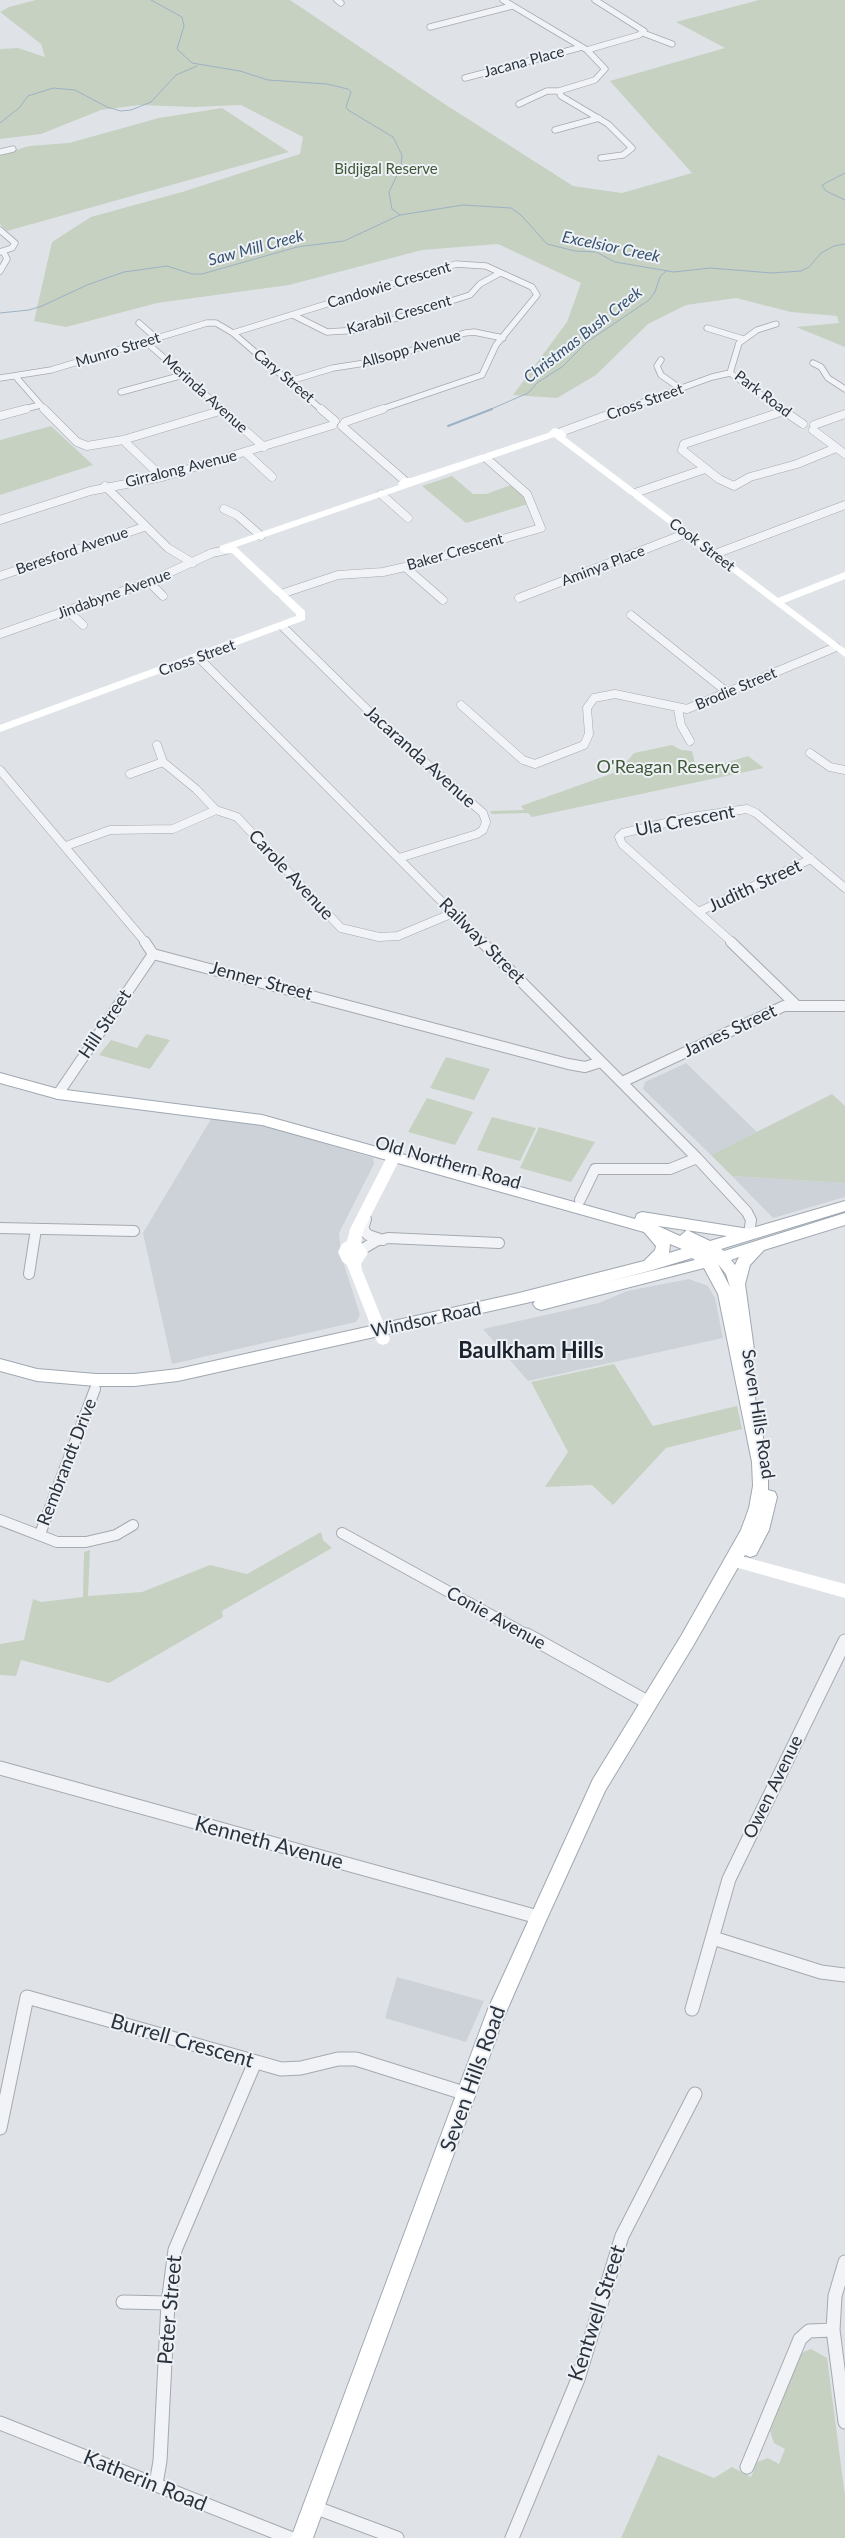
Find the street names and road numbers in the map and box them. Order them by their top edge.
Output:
street label: Jacana Place [482,43,566,81]
street label: Candowie Crescent [325,258,453,312]
street label: Karabil Crescent [345,292,453,338]
street label: Allsopp Avenue [359,326,463,372]
street label: Munro Street [74,329,162,371]
street label: Cary Street [250,345,318,407]
street label: Merinda Avenue [159,351,251,437]
street label: Park Road [731,367,795,421]
street label: Cross Street [604,380,686,424]
street label: Girralong Avenue [123,446,239,492]
street label: Cook Street [666,514,738,576]
street label: Beresford Avenue [13,523,131,579]
street label: Baker Crescent [405,530,505,574]
street label: Aminya Place [559,542,647,590]
street label: Jindabyne Avenue [55,565,173,623]
street label: Cross Street [156,636,238,680]
street label: Brodie Street [693,664,779,714]
street label: Jacaranda Avenue [360,701,480,813]
street label: Ula Crescent [634,801,736,841]
street label: Carole Avenue [244,825,338,925]
street label: Judith Street [705,855,805,917]
street label: Railway Street [435,894,529,988]
street label: Jenner Street [208,957,314,1005]
street label: Hill Street [74,985,136,1063]
street label: James Street [680,1000,780,1062]
street label: Old Northern Road [373,1132,523,1194]
street label: Windsor Road [369,1298,483,1342]
street label: Seven Hills Road [737,1348,779,1480]
street label: Rembrandt Drive [33,1395,101,1529]
street label: Conie Avenue [443,1582,549,1654]
street label: Owen Avenue [739,1732,807,1842]
street label: Kenneth Avenue [192,1811,346,1875]
street label: Seven Hills Road [435,2003,511,2155]
street label: Burrell Crescent [108,2009,256,2073]
street label: Kentwell Street [563,2242,631,2384]
street label: Peter Street [153,2254,187,2366]
street label: Katherin Road [80,2445,210,2517]

